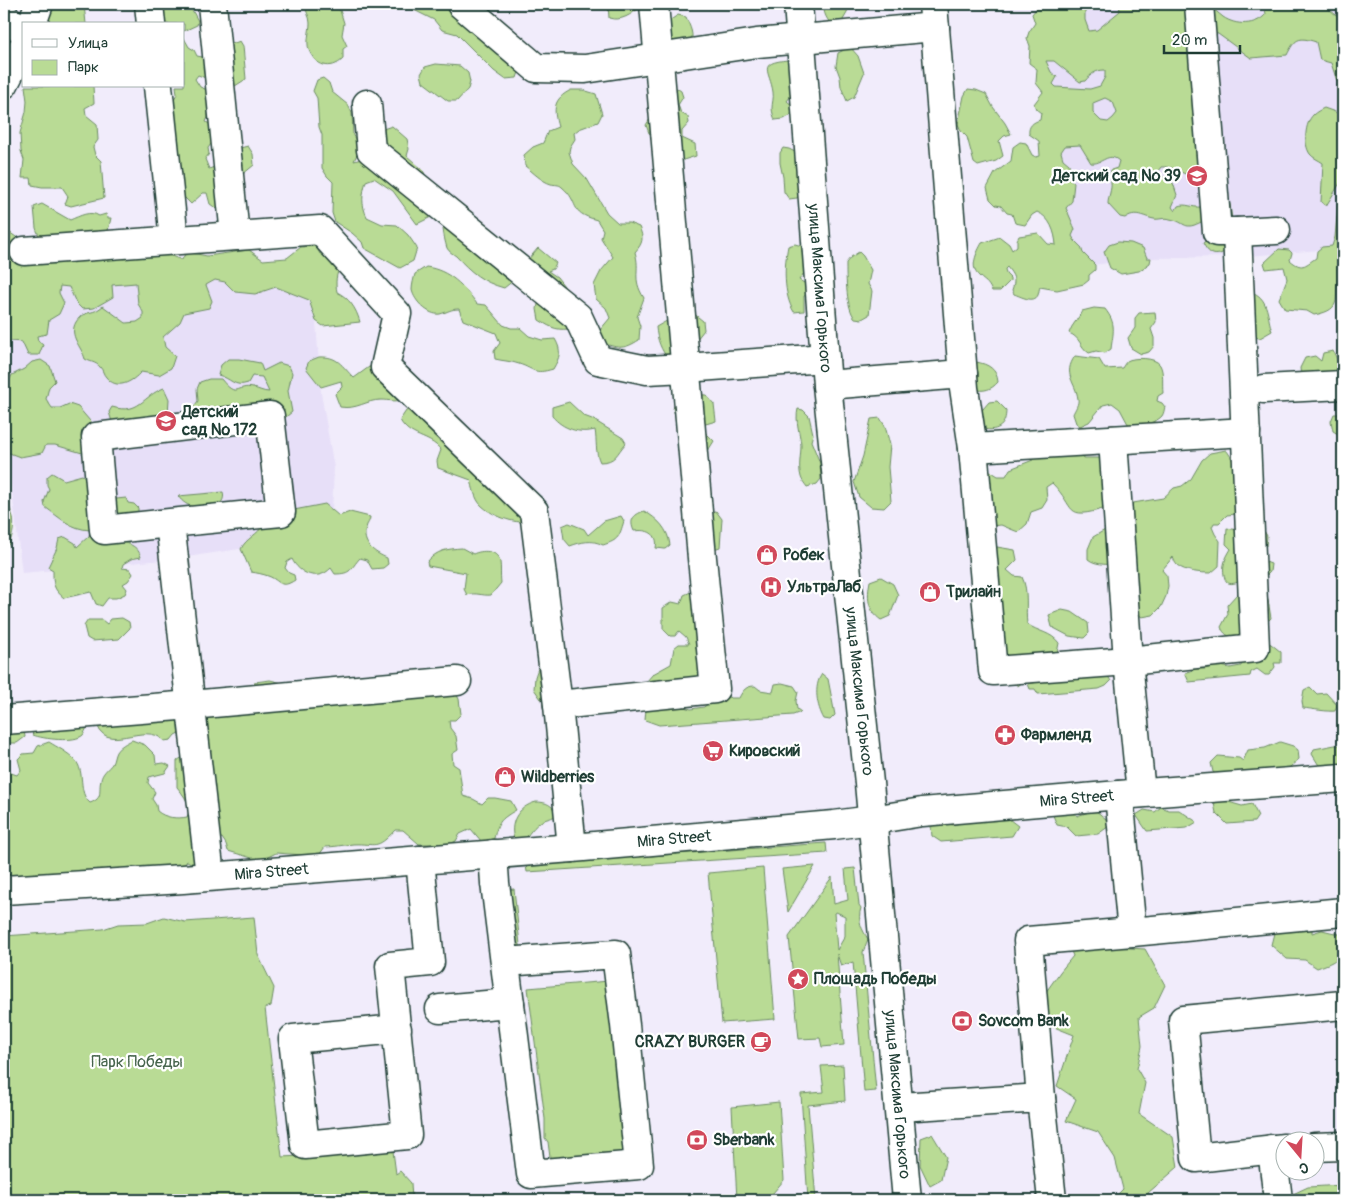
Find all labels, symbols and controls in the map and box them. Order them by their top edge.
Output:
legend [22,22,185,88]
scale bar [1164,22,1241,54]
text: 20 m [1172,31,1207,50]
text: Улица [68,34,108,53]
text: Парк [68,58,99,77]
school or university icon: Детский сад № 39 [1185,164,1209,188]
place label: Детский сад № 39 [1051,166,1181,186]
street label: улица Максима Горького [803,202,836,374]
place label: Детский сад № 172 [181,402,257,440]
school or university icon: Детский сад № 172 [154,409,178,433]
shop icon: Робек [755,543,779,567]
place label: Робек [783,545,825,565]
hospital icon: УльтраЛаб [759,575,783,599]
place label: УльтраЛаб [787,577,862,597]
shop icon: Трилайн [918,580,942,604]
place label: Трилайн [945,582,1001,602]
street label: улица Максима Горького [840,605,878,777]
pharmacy icon: Фармленд [993,723,1017,747]
place label: Фармленд [1020,725,1092,745]
supermarket icon: Кировский [701,739,725,763]
place label: Кировский [729,741,801,761]
shop icon: Wildberries [493,765,517,789]
place label: Wildberries [521,767,595,787]
street label: Mira Street [1039,785,1115,812]
street label: Mira Street [636,826,713,852]
street label: Mira Street [233,859,310,885]
place icon: Площадь Победы [786,967,810,991]
place label: Площадь Победы [814,969,937,989]
street label: улица Максима Горького [880,1008,915,1180]
bank icon: Sovcom Bank [950,1009,974,1033]
place label: Sovcom Bank [978,1011,1069,1031]
cafe icon: CRAZY BURGER [749,1030,773,1054]
place label: CRAZY BURGER [635,1032,746,1052]
park label: Парк Победы [91,1052,183,1072]
bank icon: Sberbank [685,1128,709,1152]
place label: Sberbank [713,1130,775,1150]
north arrow [1274,1132,1324,1182]
text: С [1297,1158,1311,1177]

